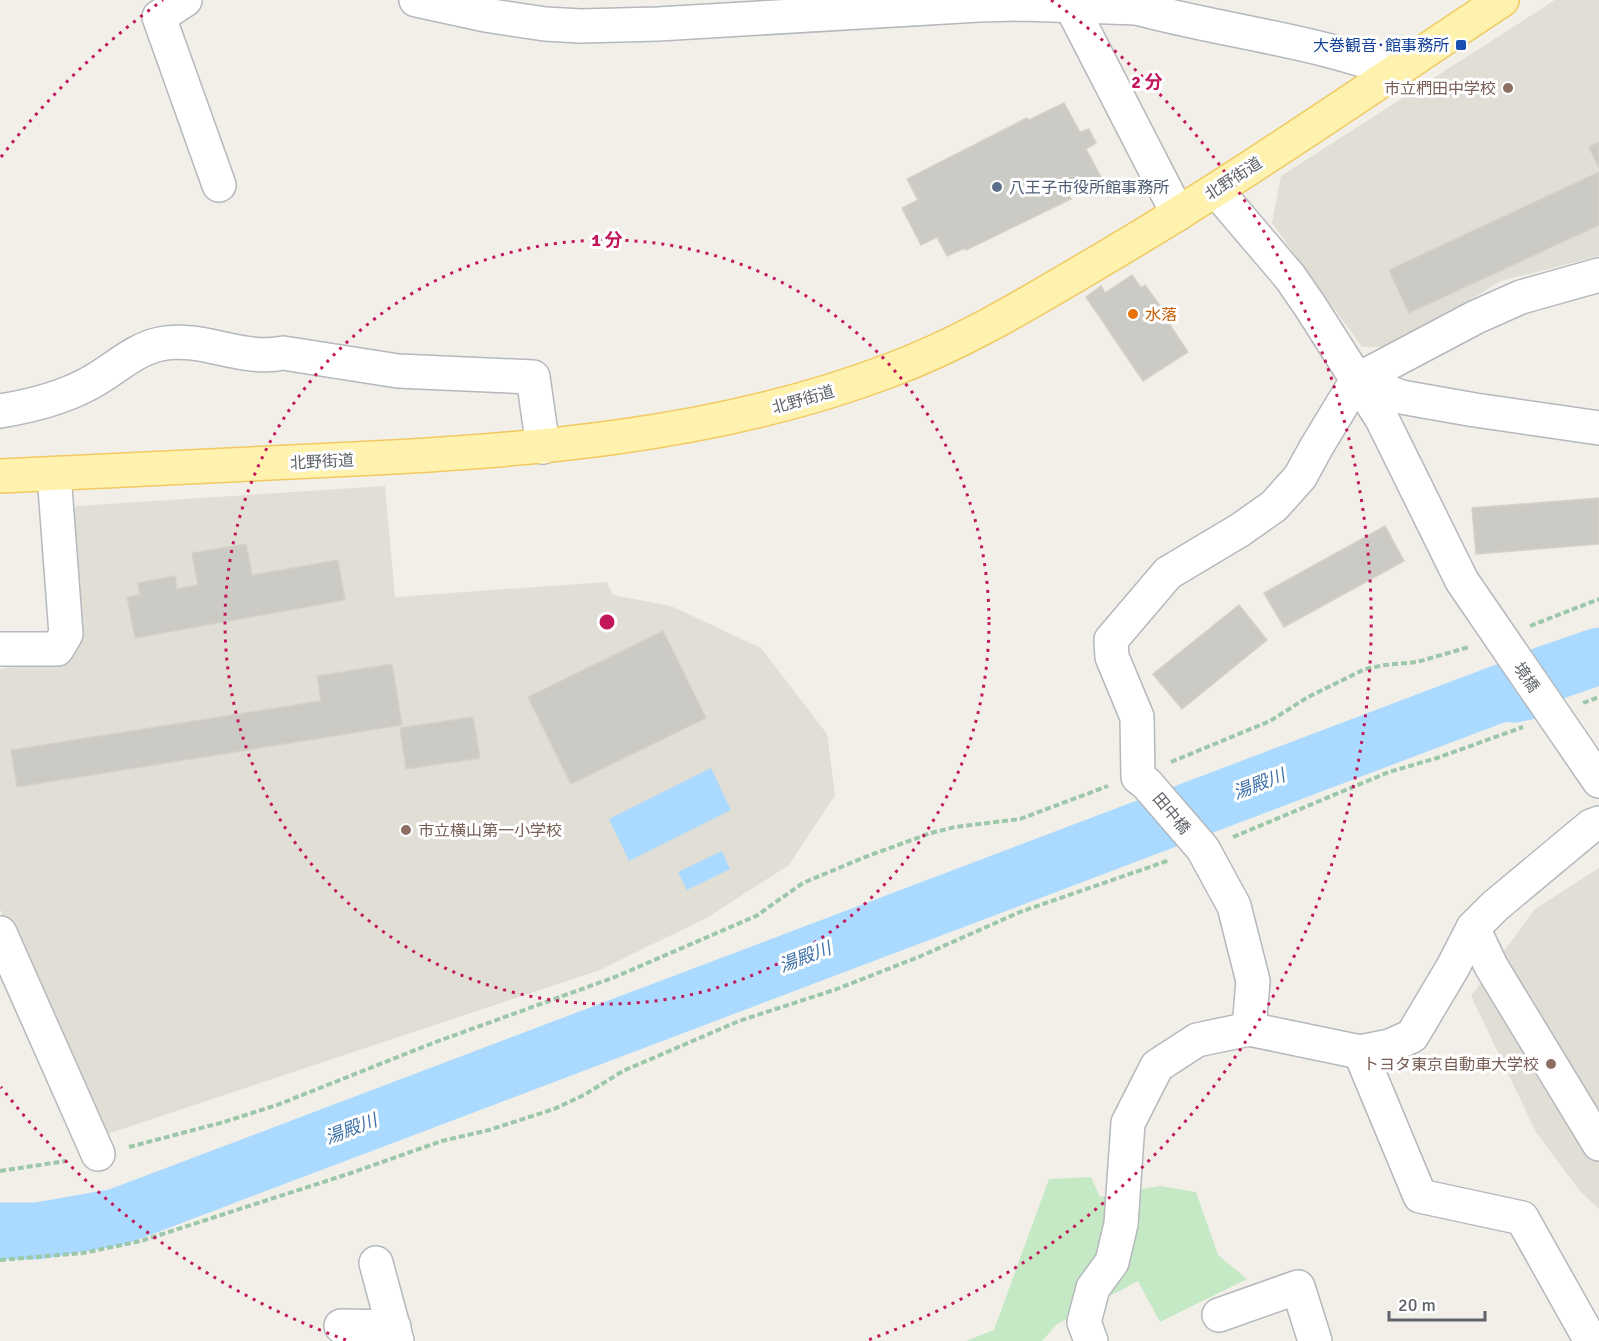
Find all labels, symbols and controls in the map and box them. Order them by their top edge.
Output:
place label: 大巻観音･館事務所 [1313,36,1449,56]
marker: 大巻観音･館事務所 [1454,38,1468,52]
text: 2 分 [1131,71,1163,93]
place label: 市立椚田中学校 [1384,79,1496,99]
marker: 市立椚田中学校 [1501,81,1515,95]
street label: 北野街道 [1201,153,1266,205]
place label: 八王子市役所館事務所 [1009,178,1169,198]
marker: 八王子市役所館事務所 [990,180,1004,194]
text: 1 分 [591,229,623,251]
place label: 水落 [1145,305,1177,325]
marker: 水落 [1126,307,1140,321]
street label: 北野街道 [770,382,837,418]
street label: 北野街道 [290,450,355,474]
centre of rings [597,612,617,632]
street label: 境橋 [1509,659,1543,696]
water label: 湯殿川 [1230,763,1290,804]
street label: 田中橋 [1148,789,1194,838]
place label: 市立横山第一小学校 [418,821,562,841]
marker: 市立横山第一小学校 [399,823,413,837]
water label: 湯殿川 [776,936,836,977]
place label: トヨタ東京自動車大学校 [1363,1055,1539,1075]
marker: トヨタ東京自動車大学校 [1544,1057,1558,1071]
water label: 湯殿川 [322,1108,382,1149]
scale bar [1389,1284,1485,1322]
text: 20 m [1398,1294,1436,1316]

